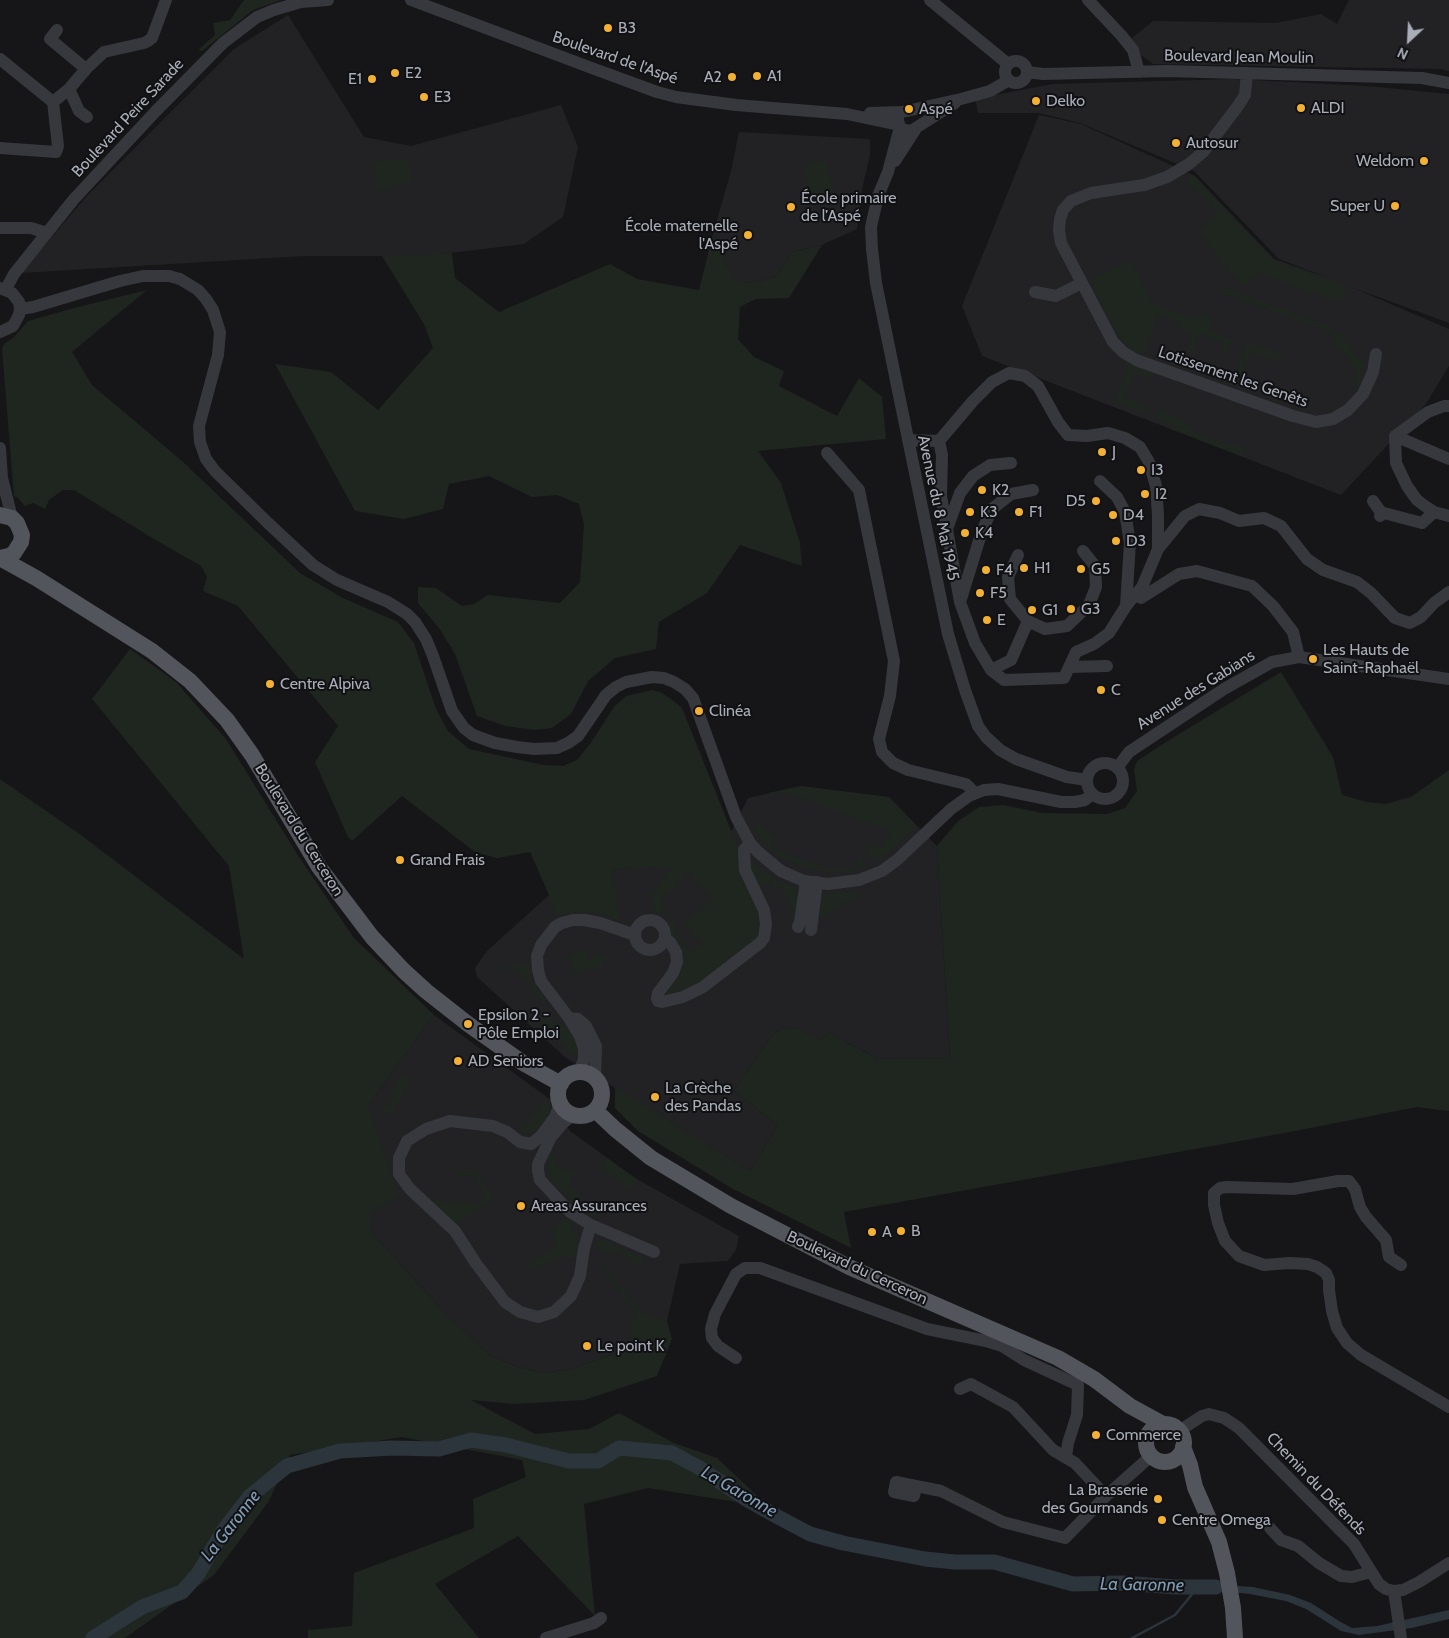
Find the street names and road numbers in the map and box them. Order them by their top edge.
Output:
street label: Boulevard de l'Aspé [550,28,680,88]
street label: Boulevard Jean Moulin [1164,46,1314,68]
street label: Boulevard Peire Sarade [68,55,188,181]
street label: Lotissement les Genêts [1156,342,1310,412]
street label: Avenue du 8 Mai 1945 [913,433,963,583]
street label: Avenue des Gabians [1133,646,1259,734]
street label: Boulevard du Cerceron [250,760,348,900]
street label: Boulevard du Cerceron [784,1227,930,1309]
street label: Chemin du Défends [1262,1429,1370,1539]

